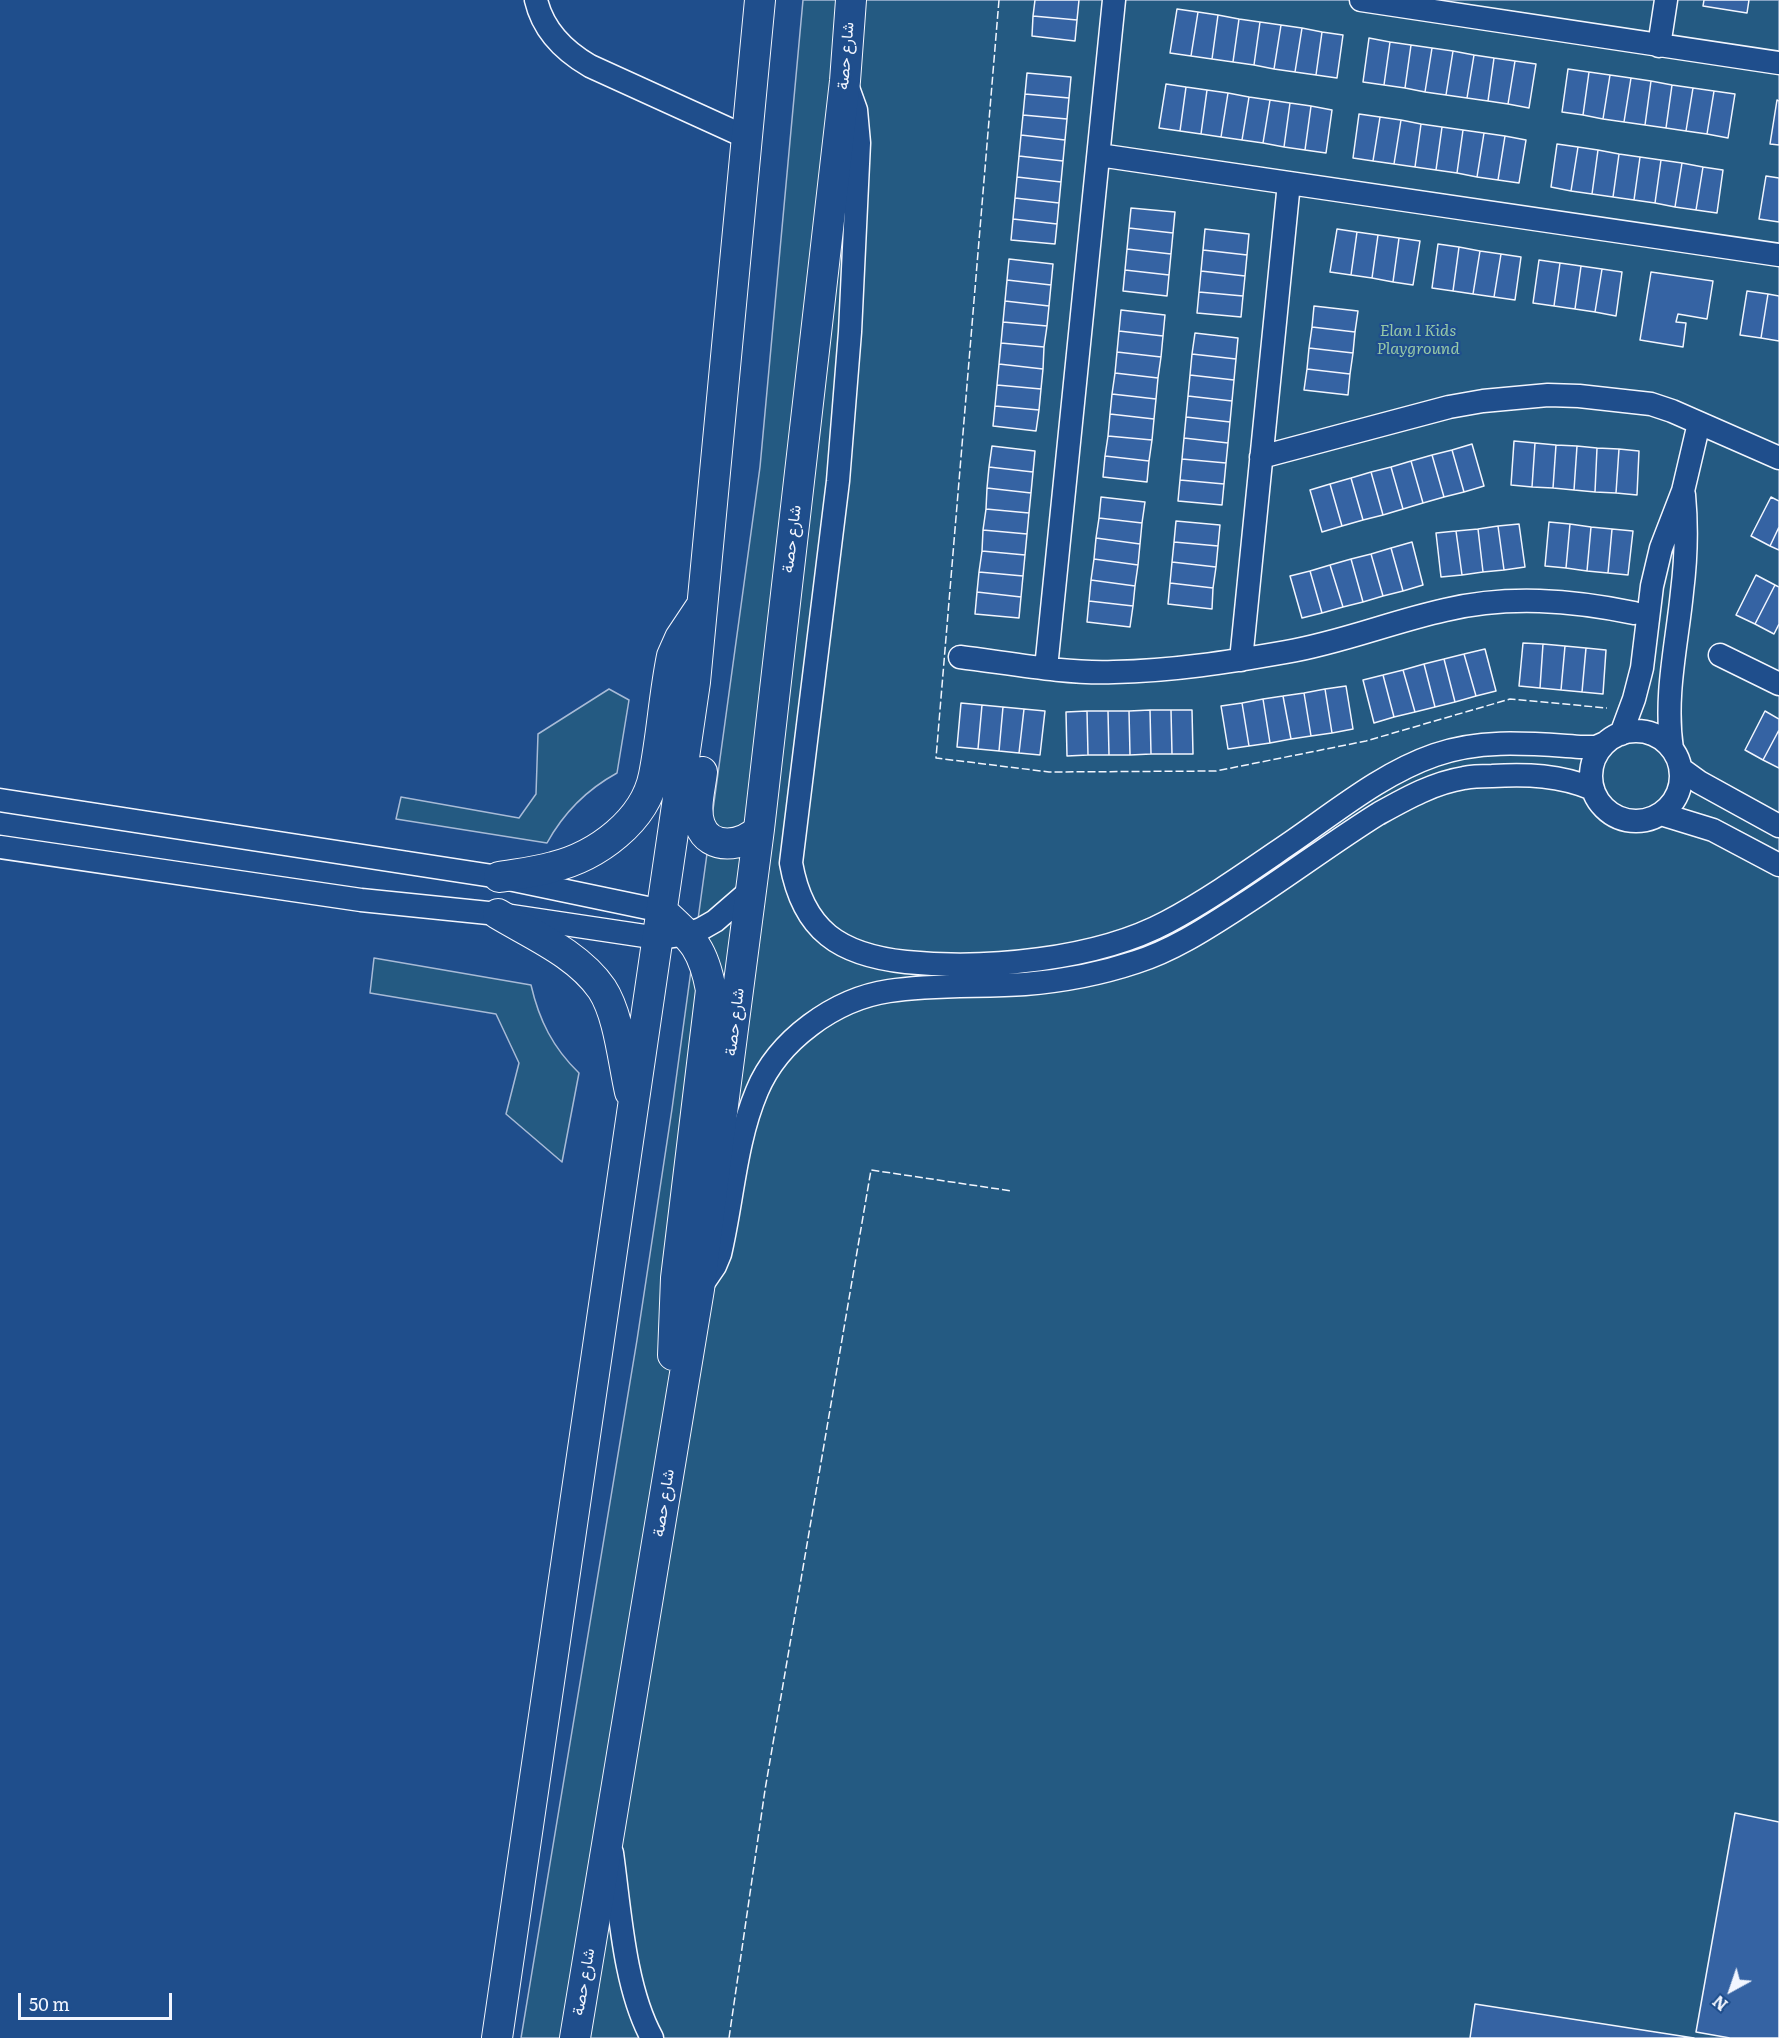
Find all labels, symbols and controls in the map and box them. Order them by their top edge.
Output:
street label: شارع حصة [833,21,859,91]
park label: Elan 1 Kids Playground [1376,321,1460,359]
street label: شارع حصة [778,504,806,574]
street label: شارع حصة [721,987,749,1057]
street label: شارع حصة [649,1468,679,1538]
street label: شارع حصة [569,1947,599,2017]
north arrow [1701,1960,1761,2020]
scale bar [21,1981,176,2019]
text: 50 m [29,1990,70,2017]
text: N [1707,1990,1732,2017]

